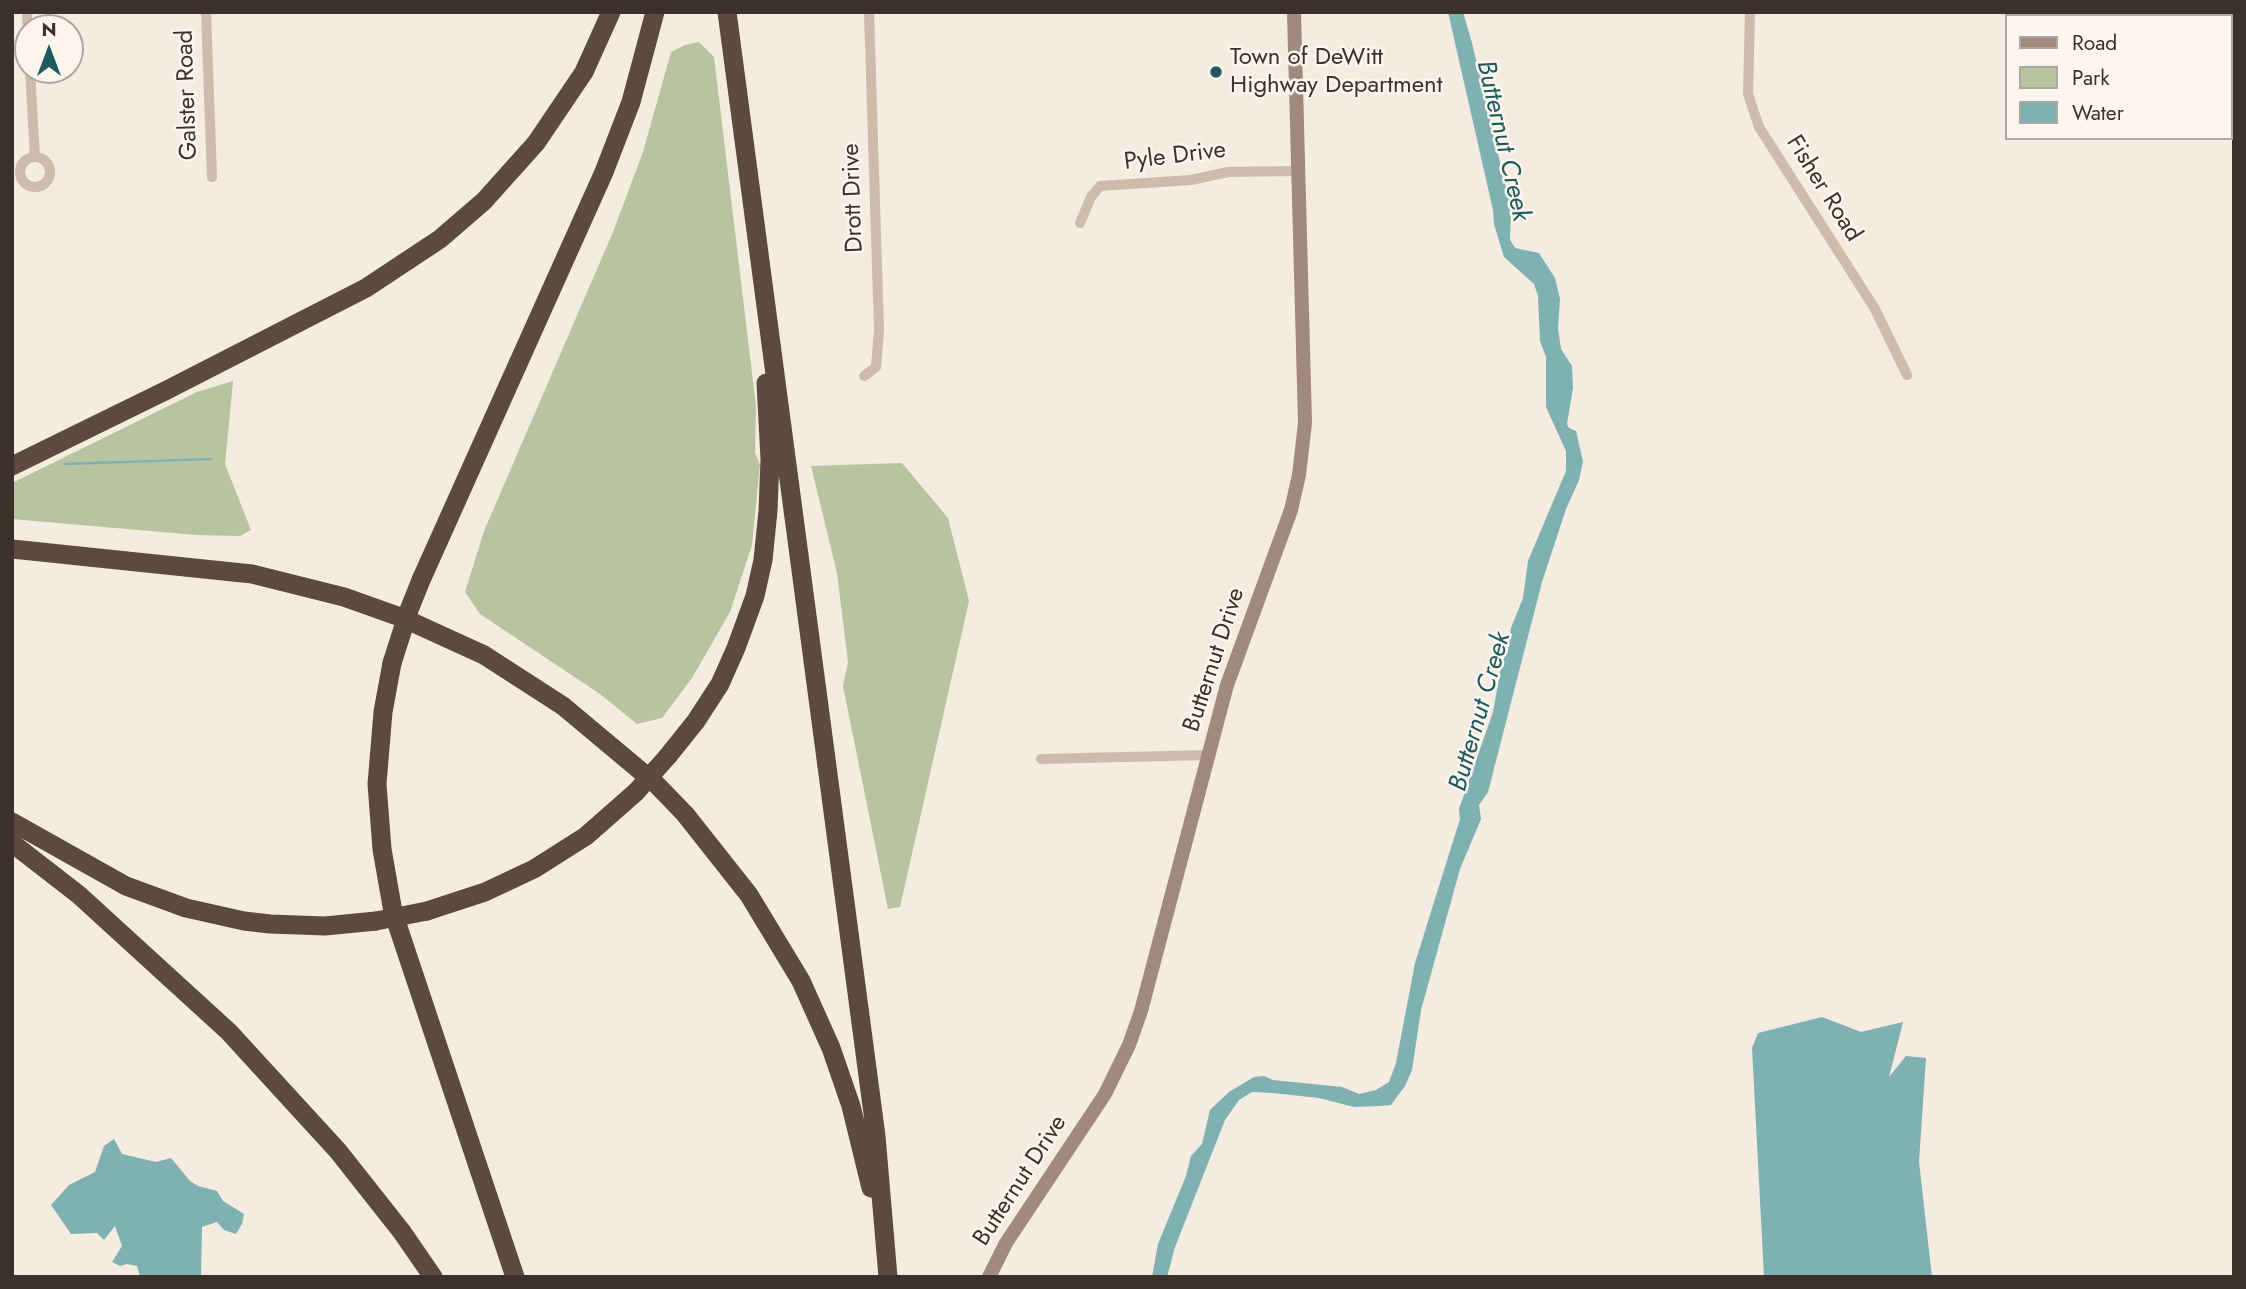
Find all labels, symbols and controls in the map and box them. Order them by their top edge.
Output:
north arrow [14,14,84,84]
legend [2004,14,2232,140]
text: N [41,16,57,43]
text: Road [2072,28,2117,58]
street label: Galster Road [171,29,205,161]
place label: Town of DeWitt Highway Department [1230,44,1442,100]
water label: Butternut Creek [1468,58,1536,224]
text: Park [2072,63,2109,93]
marker: Town of DeWitt Highway Department [1208,64,1224,80]
text: Water [2072,98,2124,128]
street label: Fisher Road [1779,130,1867,248]
street label: Pyle Drive [1123,136,1227,178]
street label: Drott Drive [838,143,870,253]
street label: Butternut Drive [1178,584,1252,736]
water label: Butternut Creek [1443,629,1519,795]
street label: Butternut Drive [968,1110,1074,1252]

